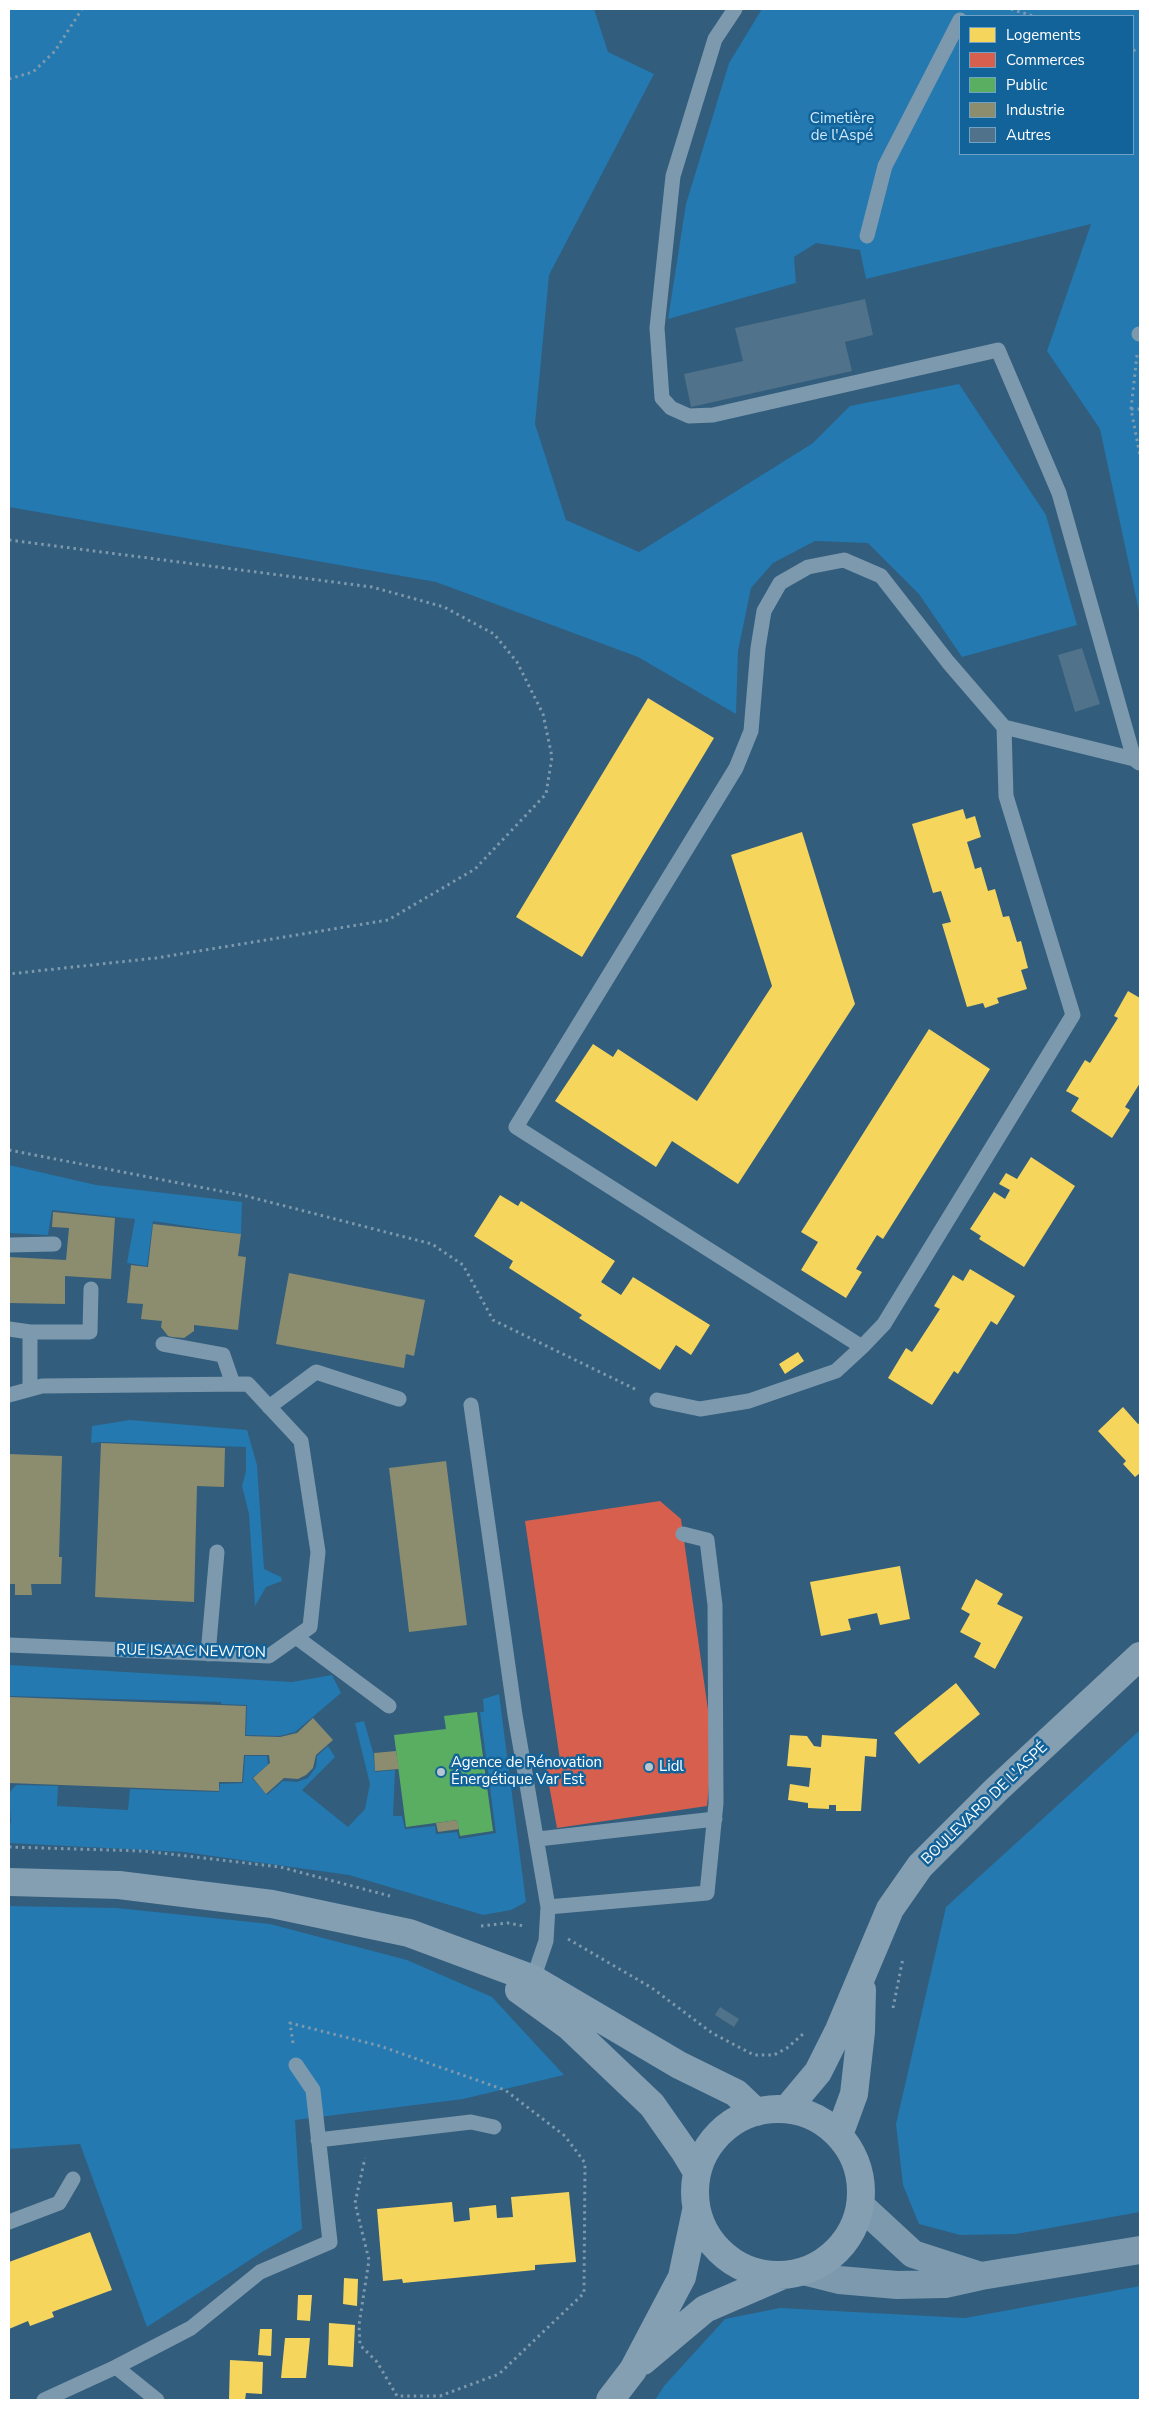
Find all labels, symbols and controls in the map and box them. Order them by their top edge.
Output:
legend [959,15,1134,155]
text: Logements [1006,25,1081,45]
text: Commerces [1006,50,1085,70]
text: Public [1006,75,1047,95]
text: Industrie [1006,100,1065,120]
park label: Cimetière de l'Aspé [810,110,874,145]
text: Autres [1006,125,1051,145]
street label: RUE ISAAC NEWTON [116,1642,266,1662]
street label: BOULEVARD DE L'ASPÉ [918,1739,1052,1869]
place label: Agence de Rénovation Énergétique Var Est [451,1754,602,1789]
place label: Lidl [659,1758,684,1776]
marker: Lidl [643,1761,655,1773]
marker: Agence de Rénovation Énergétique Var Est [435,1766,447,1778]

